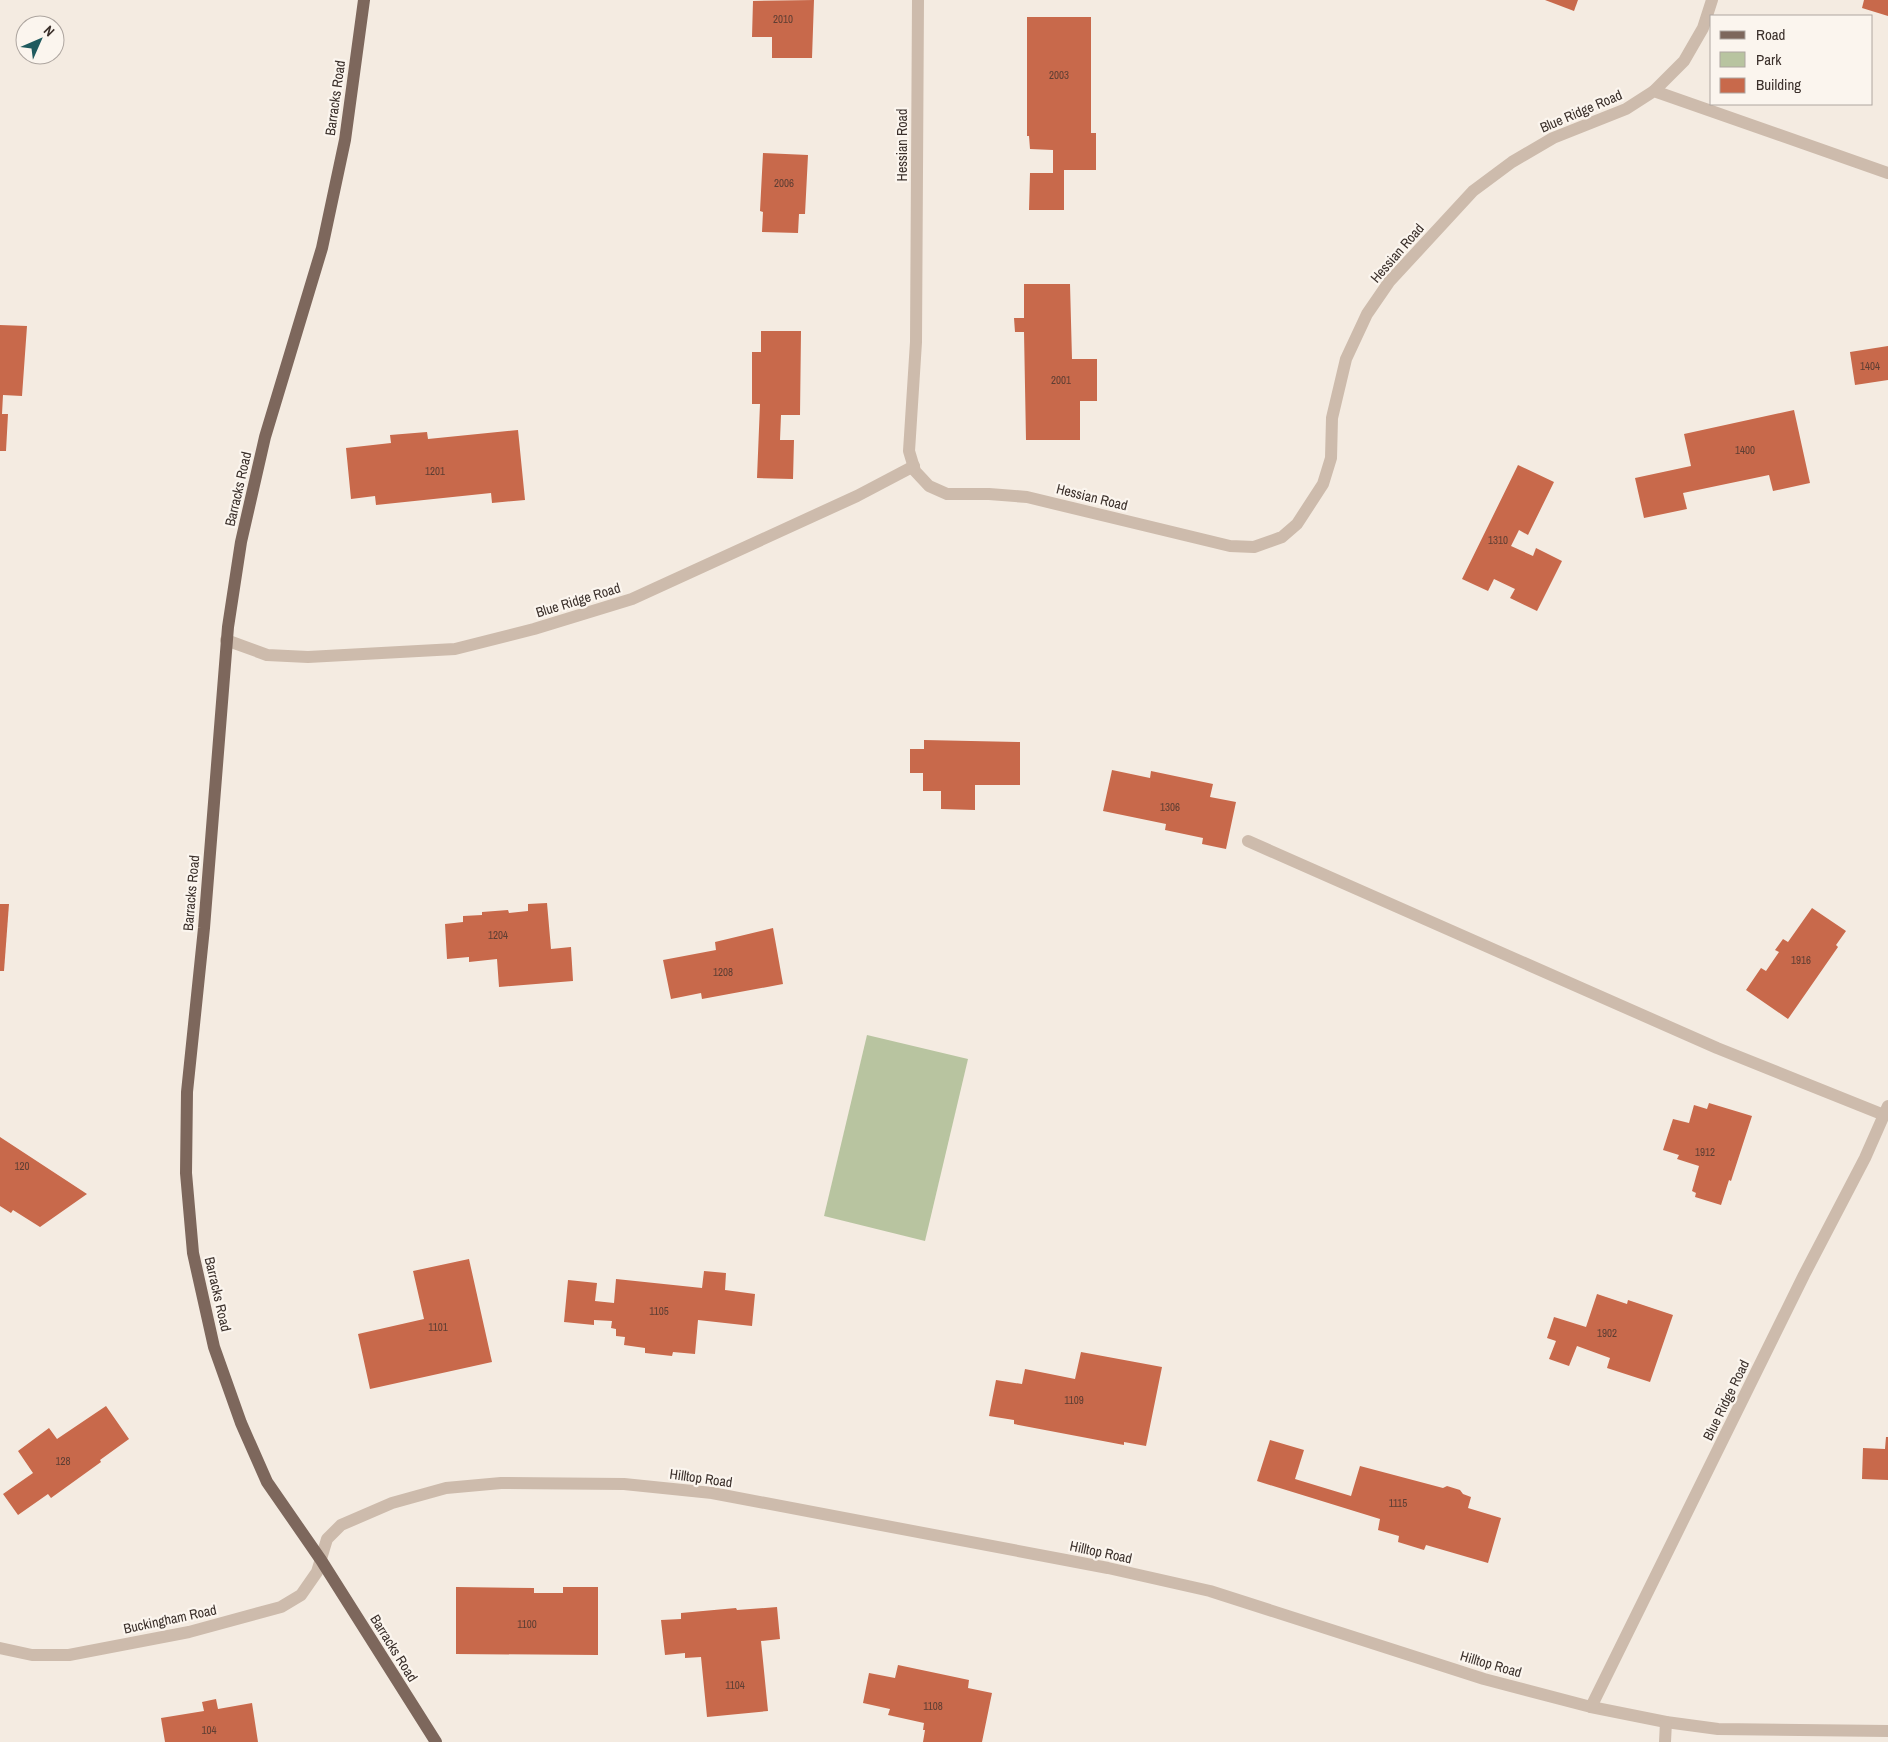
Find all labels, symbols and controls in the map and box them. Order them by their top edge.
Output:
house number: 2010 [773,12,793,26]
north arrow [15,15,65,65]
legend [1710,15,1873,105]
text: N [40,22,58,40]
text: Road [1756,24,1785,45]
text: Park [1756,49,1782,70]
street label: Barracks Road [321,59,349,137]
house number: 2003 [1049,68,1069,82]
text: Building [1756,74,1801,95]
street label: Blue Ridge Road [1537,86,1625,136]
street label: Hessian Road [893,109,911,181]
house number: 2006 [774,176,794,190]
street label: Hessian Road [1366,220,1428,286]
house number: 1404 [1860,359,1880,373]
house number: 2001 [1051,373,1071,387]
house number: 1400 [1735,443,1755,457]
street label: Barracks Road [221,450,255,528]
house number: 1201 [425,464,445,478]
street label: Hessian Road [1055,479,1129,515]
house number: 1310 [1488,533,1508,547]
street label: Blue Ridge Road [534,579,622,621]
house number: 1306 [1160,800,1180,814]
street label: Barracks Road [179,854,203,932]
house number: 1204 [488,928,508,942]
house number: 1916 [1791,953,1811,967]
house number: 1208 [713,965,733,979]
house number: 1912 [1695,1145,1715,1159]
house number: 120 [14,1159,30,1173]
street label: Barracks Road [201,1255,235,1333]
house number: 1105 [649,1304,669,1318]
house number: 1101 [428,1320,448,1334]
house number: 1902 [1597,1326,1617,1340]
street label: Blue Ridge Road [1699,1357,1753,1443]
house number: 1109 [1064,1393,1084,1407]
house number: 128 [55,1454,71,1468]
street label: Hilltop Road [668,1465,734,1491]
house number: 1115 [1389,1496,1407,1510]
street label: Hilltop Road [1068,1537,1134,1567]
street label: Buckingham Road [122,1600,218,1638]
street label: Barracks Road [366,1611,422,1685]
house number: 1100 [517,1617,537,1631]
street label: Hilltop Road [1458,1647,1524,1681]
house number: 1104 [725,1678,745,1692]
house number: 1108 [923,1699,943,1713]
house number: 104 [201,1723,217,1737]

